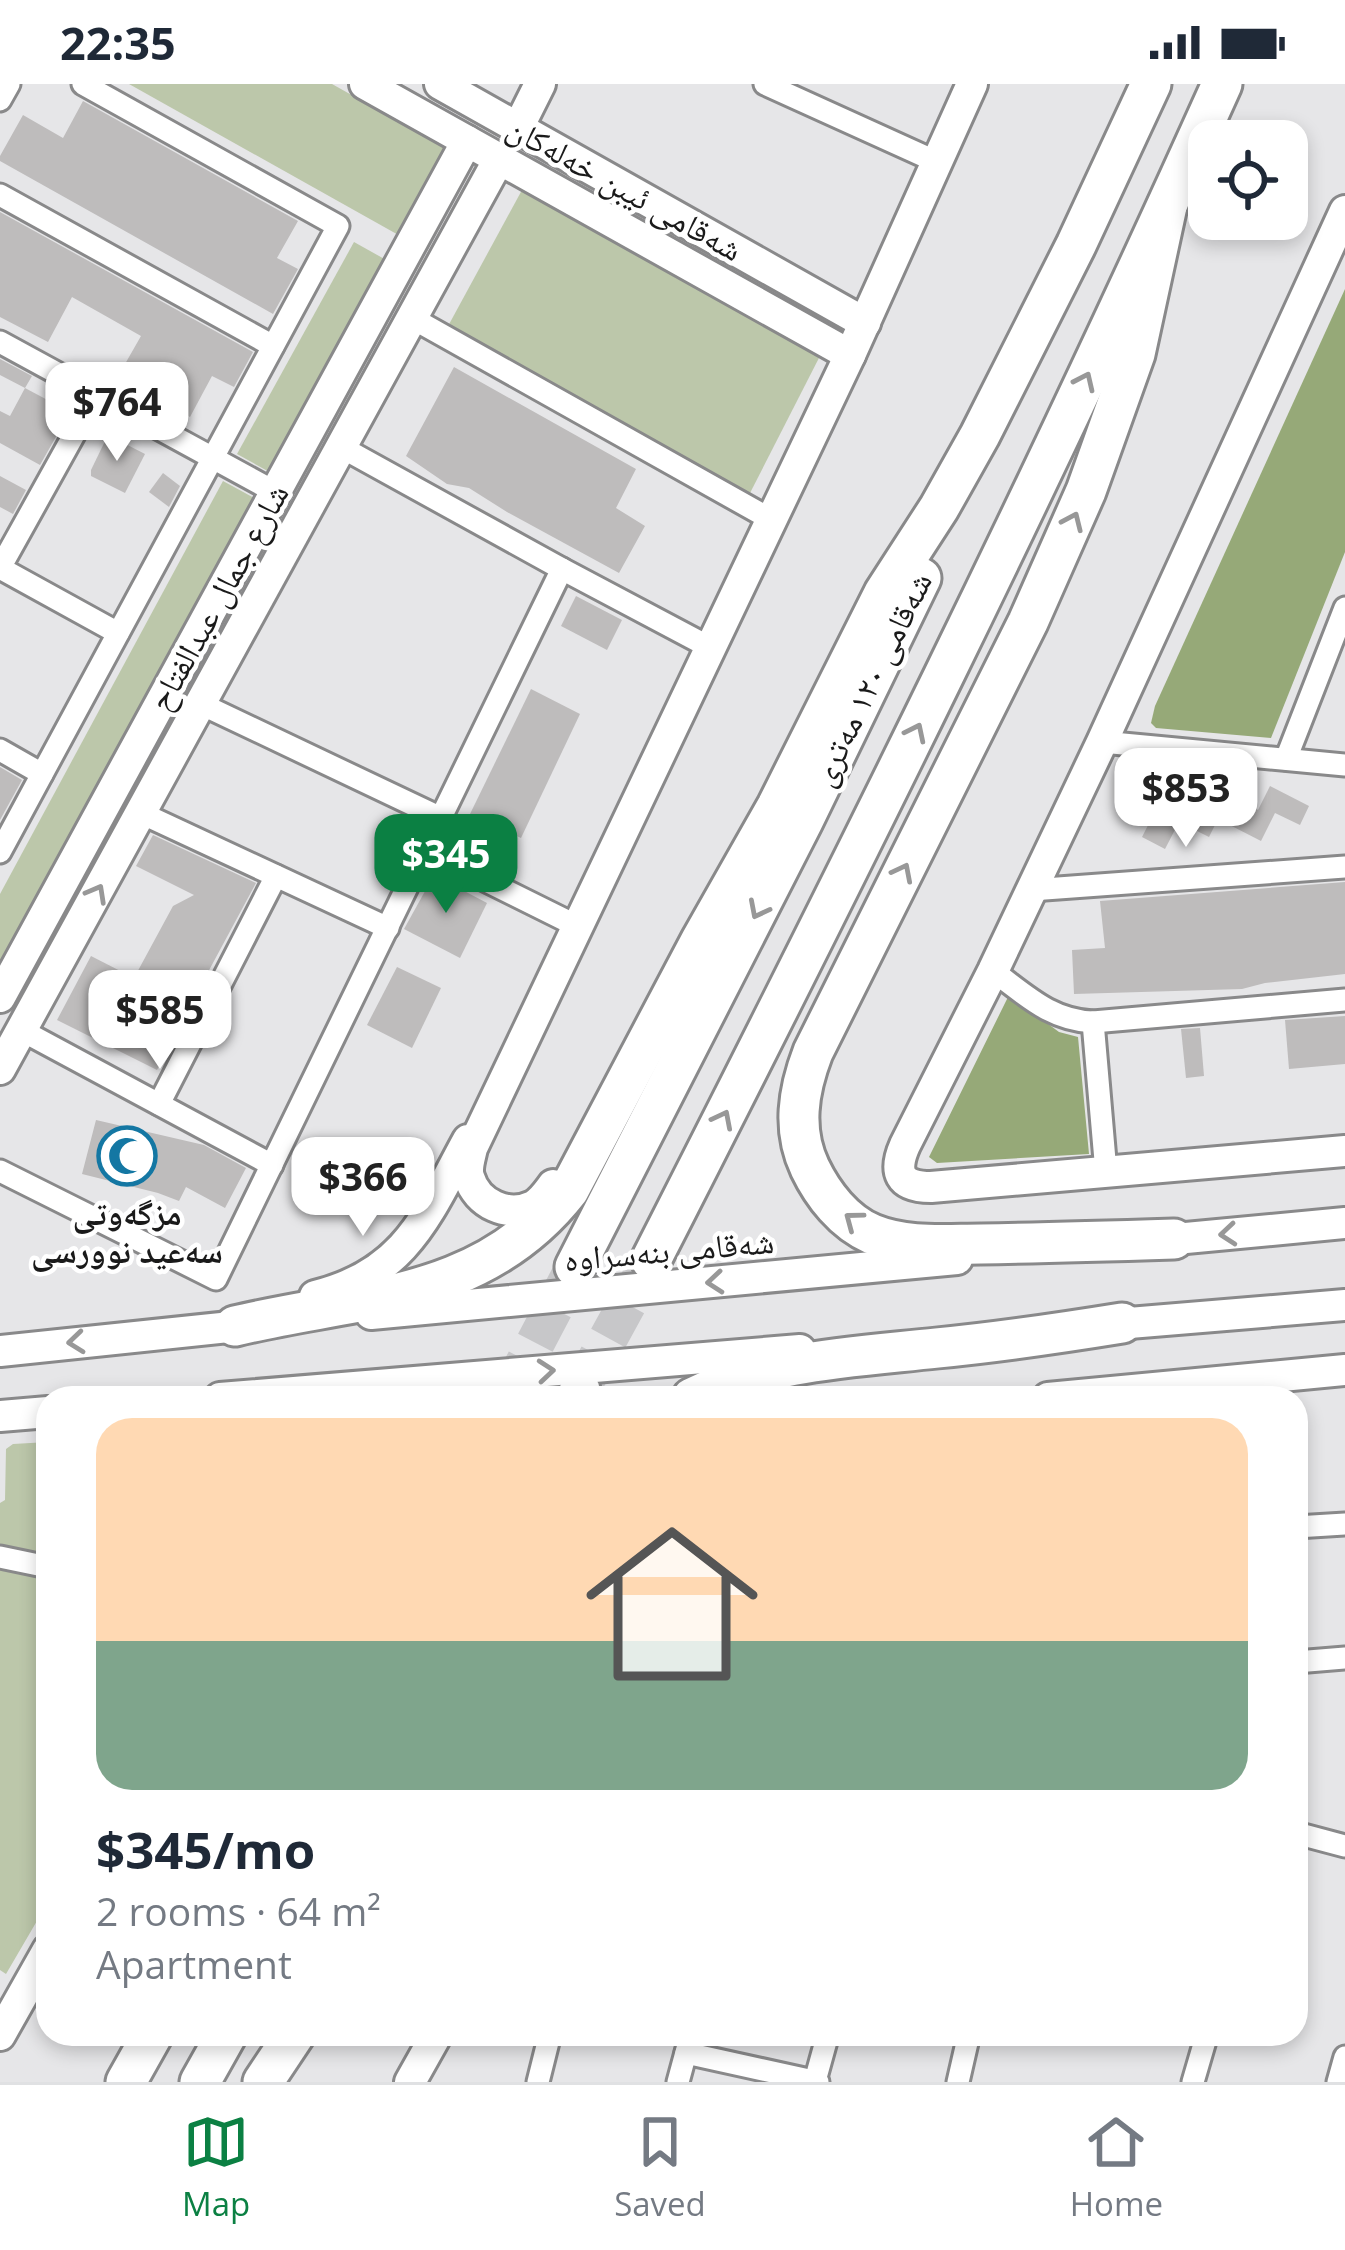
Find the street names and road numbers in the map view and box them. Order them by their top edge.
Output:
street label: شەقامی ئیبن خەلەکان [499,104,751,271]
street label: شارع جمال عبدالفتاح [136,475,299,718]
street label: شەقامی ١٢٠ مەتری [799,564,942,793]
street label: شەقامی بنەسراوە [562,1218,776,1281]

